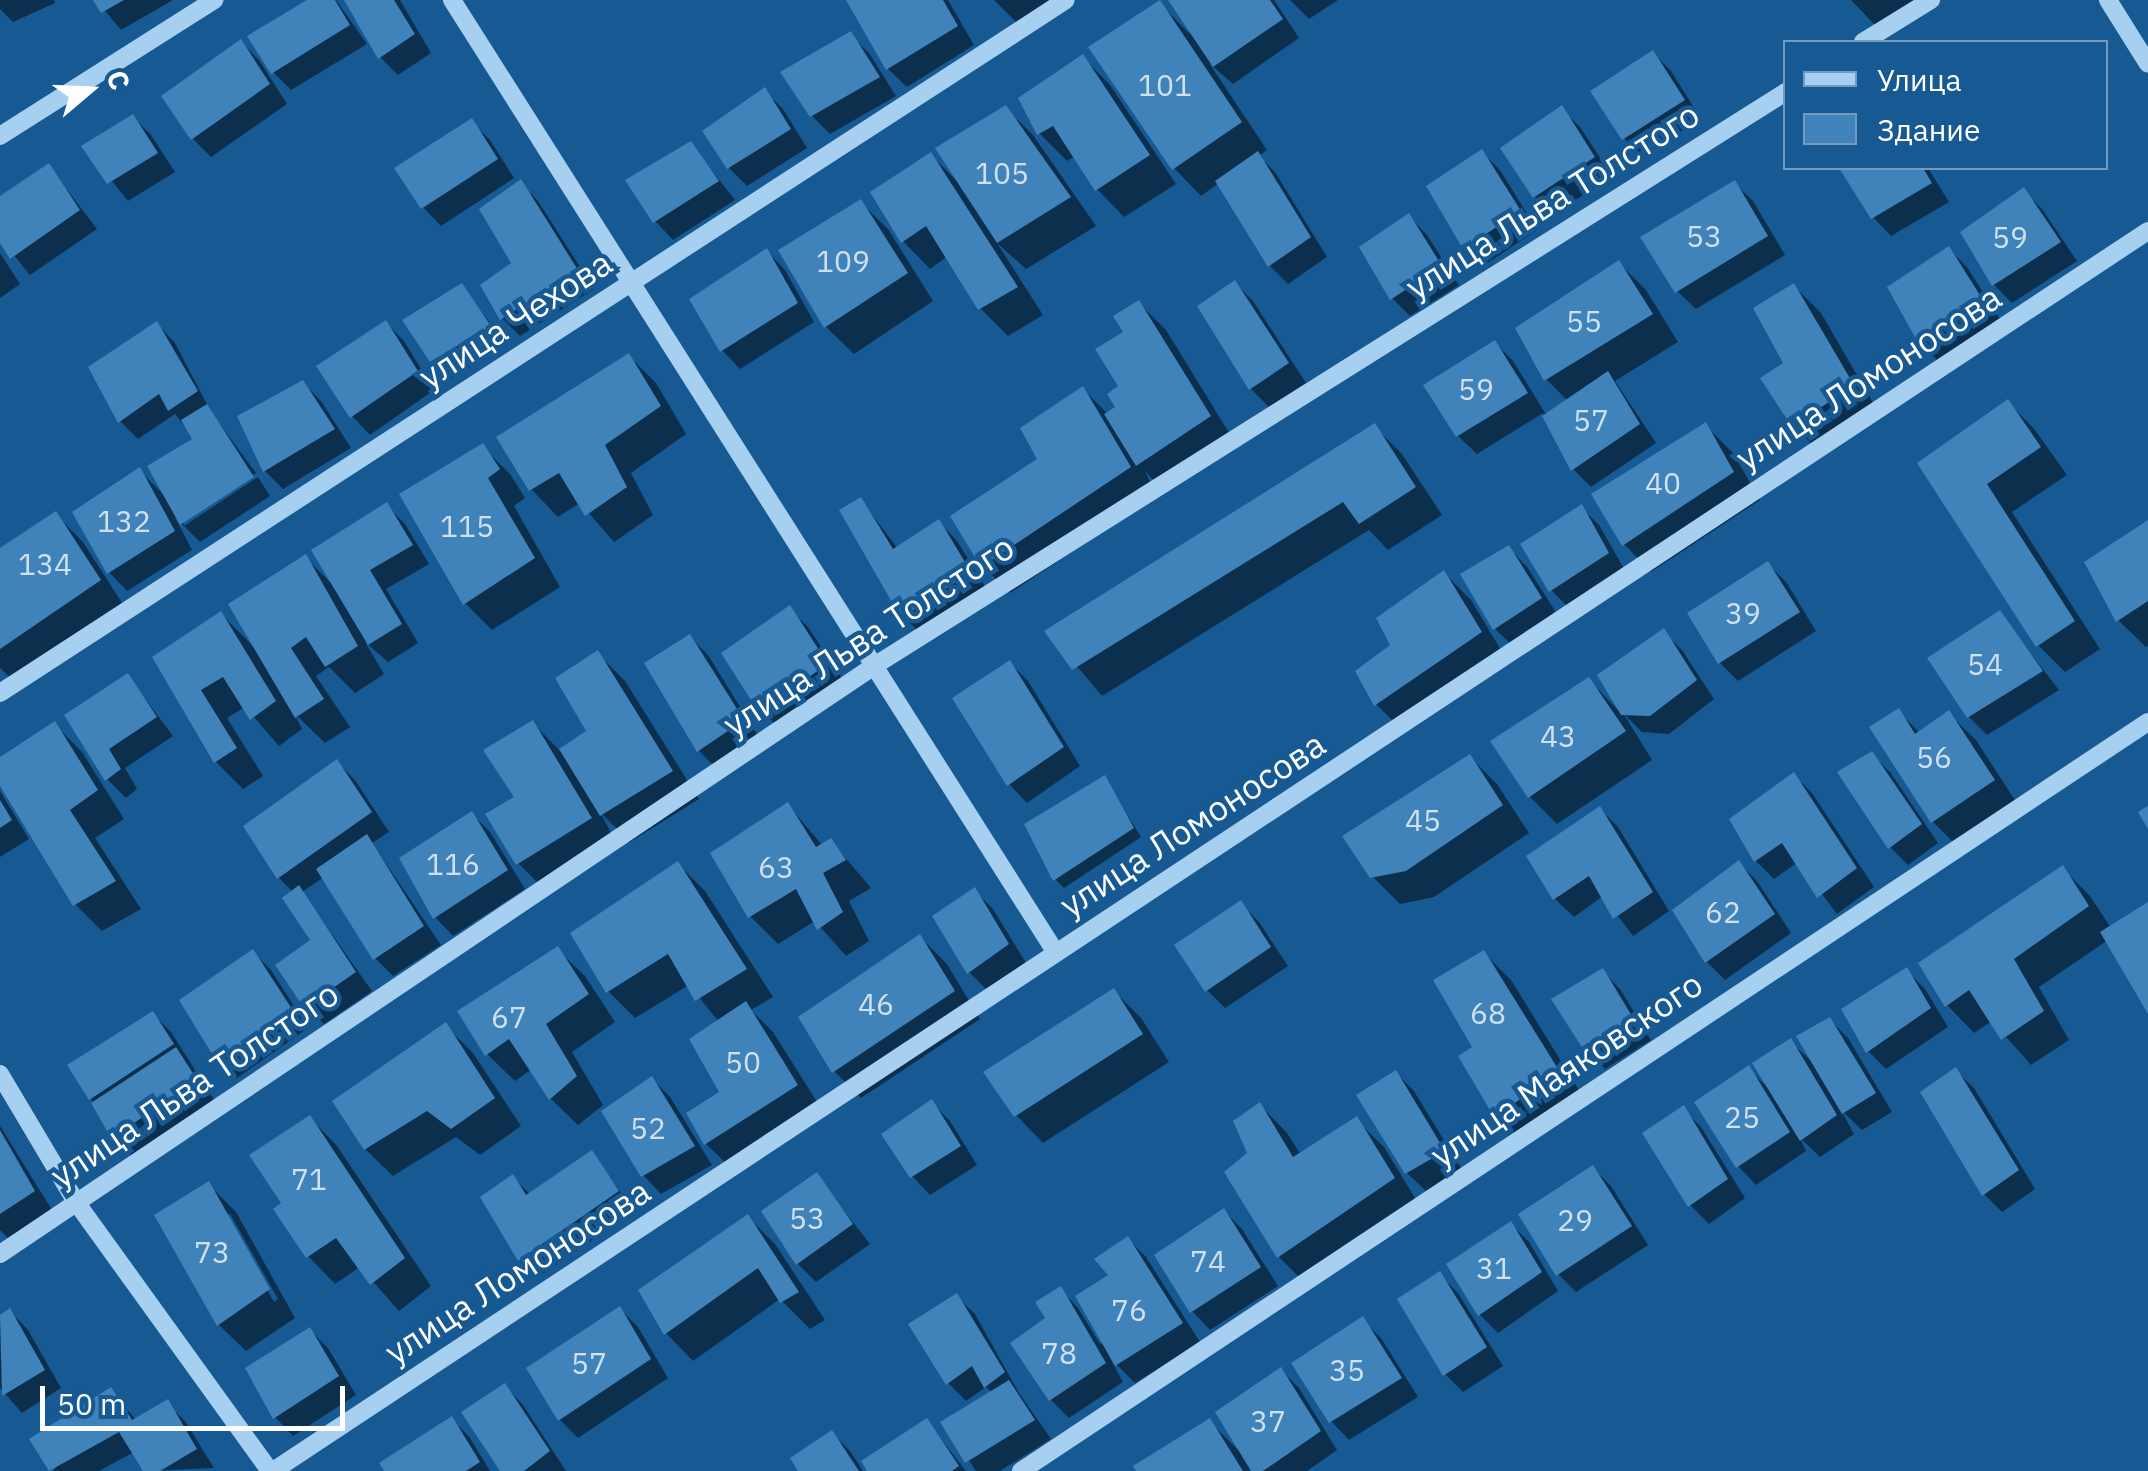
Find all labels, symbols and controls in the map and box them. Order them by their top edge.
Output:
north arrow [40,40,140,140]
legend [1783,40,2108,170]
text: Улица [1877,60,1962,99]
text: С [98,65,139,95]
house number: 101 [1138,67,1192,103]
street label: улица Льва Толстого [1397,93,1707,307]
text: Здание [1877,110,1980,149]
house number: 105 [975,155,1029,191]
house number: 53 [1686,218,1722,254]
house number: 59 [1992,219,2028,255]
street label: улица Чехова [411,241,619,397]
house number: 109 [816,243,870,279]
street label: улица Ломоносова [1727,276,2009,478]
house number: 55 [1566,303,1602,339]
house number: 59 [1458,371,1494,407]
house number: 57 [1573,402,1609,438]
house number: 40 [1645,465,1681,501]
house number: 132 [97,503,151,539]
house number: 115 [440,508,494,544]
street label: улица Льва Толстого [715,525,1021,745]
house number: 134 [18,546,72,582]
house number: 39 [1725,595,1761,631]
house number: 54 [1967,646,2003,682]
house number: 43 [1540,718,1576,754]
street label: улица Ломоносова [1051,723,1333,925]
house number: 56 [1916,739,1952,775]
house number: 45 [1405,802,1441,838]
house number: 116 [426,846,480,882]
house number: 63 [758,849,794,885]
house number: 62 [1705,894,1741,930]
street label: улица Маяковского [1422,962,1710,1176]
street label: улица Льва Толстого [42,972,346,1196]
house number: 46 [858,986,894,1022]
house number: 68 [1470,995,1506,1031]
house number: 67 [491,999,527,1035]
house number: 50 [725,1044,761,1080]
house number: 25 [1724,1099,1760,1135]
house number: 52 [630,1110,666,1146]
house number: 71 [291,1161,327,1197]
street label: улица Ломоносова [376,1170,658,1372]
house number: 53 [789,1200,825,1236]
house number: 29 [1557,1202,1593,1238]
house number: 73 [194,1234,230,1270]
house number: 74 [1190,1243,1226,1279]
house number: 31 [1476,1250,1512,1286]
house number: 76 [1111,1292,1147,1328]
house number: 78 [1041,1335,1077,1371]
house number: 57 [571,1345,607,1381]
house number: 35 [1329,1352,1365,1388]
scale bar [45,1366,350,1428]
text: 50 m [57,1384,126,1423]
house number: 37 [1250,1403,1286,1439]

